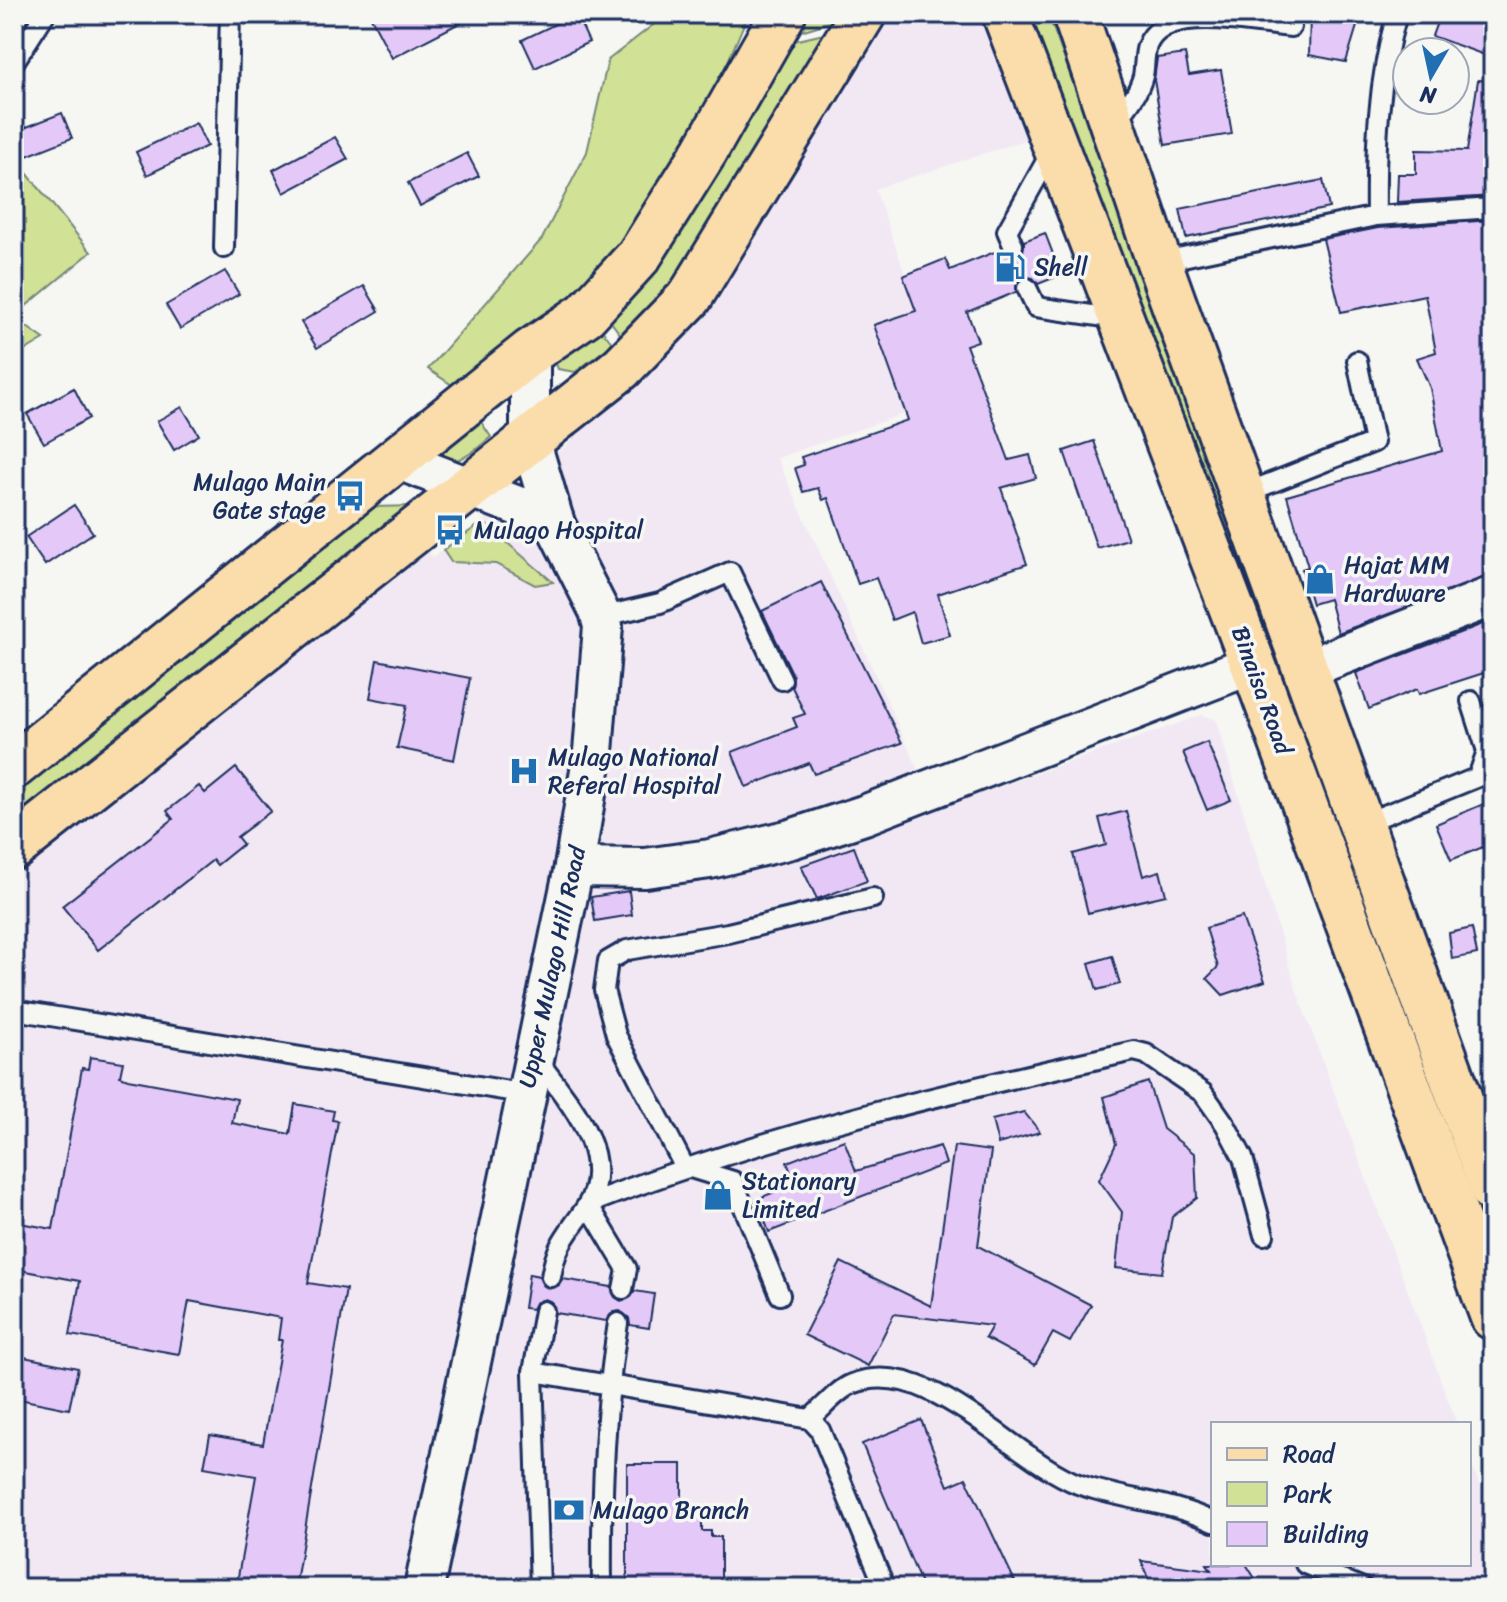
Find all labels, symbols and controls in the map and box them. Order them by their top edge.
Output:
north arrow [1391,36,1471,116]
text: N [1417,75,1440,116]
place label: Shell [1034,246,1089,288]
fuel station icon: Shell [993,250,1027,284]
place label: Mulago Main Gate stage [193,461,326,531]
bus stop icon: Mulago Main Gate stage [333,479,367,513]
place label: Mulago Hospital [474,509,644,551]
bus stop icon: Mulago Hospital [433,513,467,547]
place label: Hajat MM Hardware [1344,544,1450,614]
shop icon: Hajat MM Hardware [1303,562,1337,596]
street label: Binaisa Road [1219,620,1305,761]
place label: Mulago National Referal Hospital [548,736,722,806]
hospital icon: Mulago National Referal Hospital [507,754,541,788]
street label: Upper Mulago Hill Road [506,841,598,1092]
place label: Stationary Limited [742,1160,857,1230]
shop icon: Stationary Limited [701,1178,735,1212]
legend [1211,1422,1471,1566]
text: Road [1283,1433,1337,1475]
text: Park [1283,1473,1332,1515]
place label: Mulago Branch [593,1489,749,1531]
bank icon: Mulago Branch [552,1493,586,1527]
text: Building [1283,1513,1369,1555]

